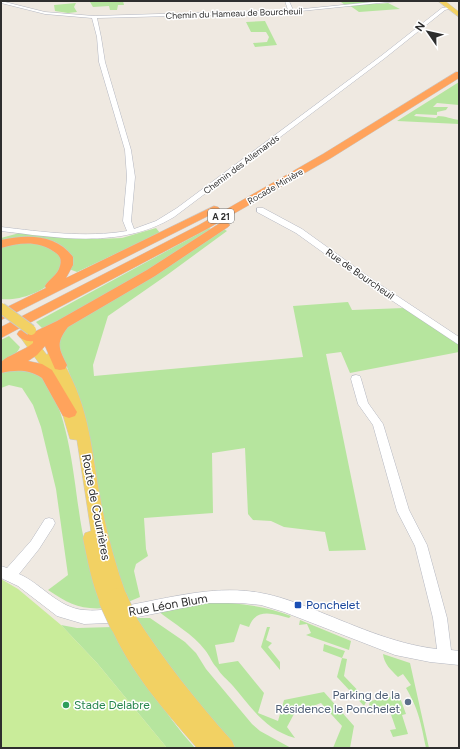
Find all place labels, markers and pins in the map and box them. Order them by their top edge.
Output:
place label: Ponchelet [306,598,360,612]
marker: Ponchelet [293,600,303,610]
place label: Parking de la Résidence le Ponchelet [275,688,400,716]
marker: Parking de la Résidence le Ponchelet [403,697,413,707]
place label: Stade Delabre [74,698,150,712]
marker: Stade Delabre [61,700,71,710]

